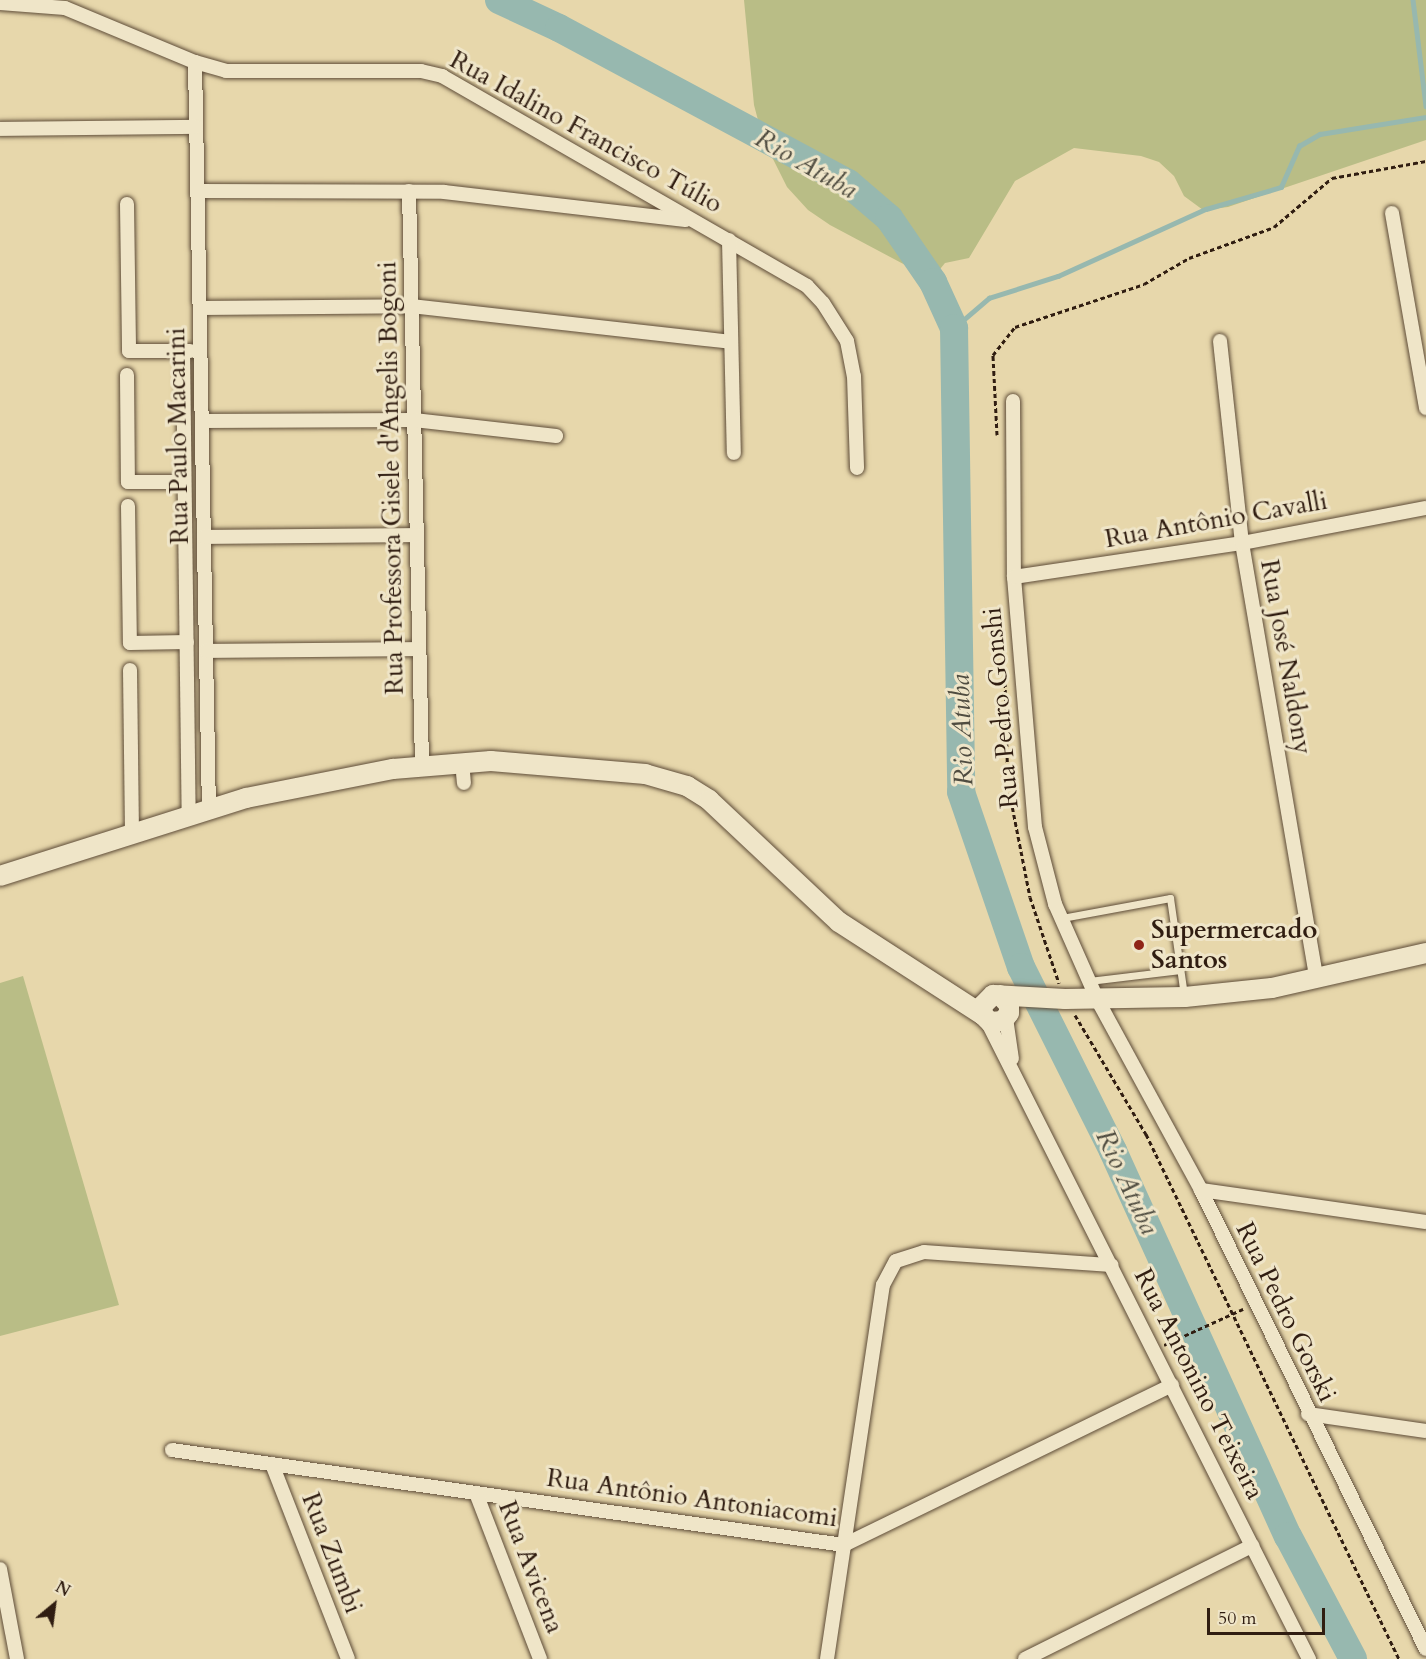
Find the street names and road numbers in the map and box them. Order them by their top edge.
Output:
street label: Rua Idalino Francisco Túlio [444,44,728,220]
street label: Rua Professora Gisele d'Angelis Bogoni [372,261,410,695]
street label: Rua Paulo Macarini [161,327,195,545]
street label: Rua Antônio Cavalli [1102,485,1330,555]
street label: Rua José Naldony [1254,557,1318,757]
street label: Rua Pedro Gonshi [977,606,1025,810]
street label: Rua Pedro Gorski [1229,1217,1343,1407]
street label: Rua Antonino Teixeira [1127,1263,1271,1505]
street label: Rua Antônio Antoniacomi [545,1462,839,1534]
street label: Rua Zumbi [295,1488,369,1618]
street label: Rua Avicena [492,1496,570,1638]

